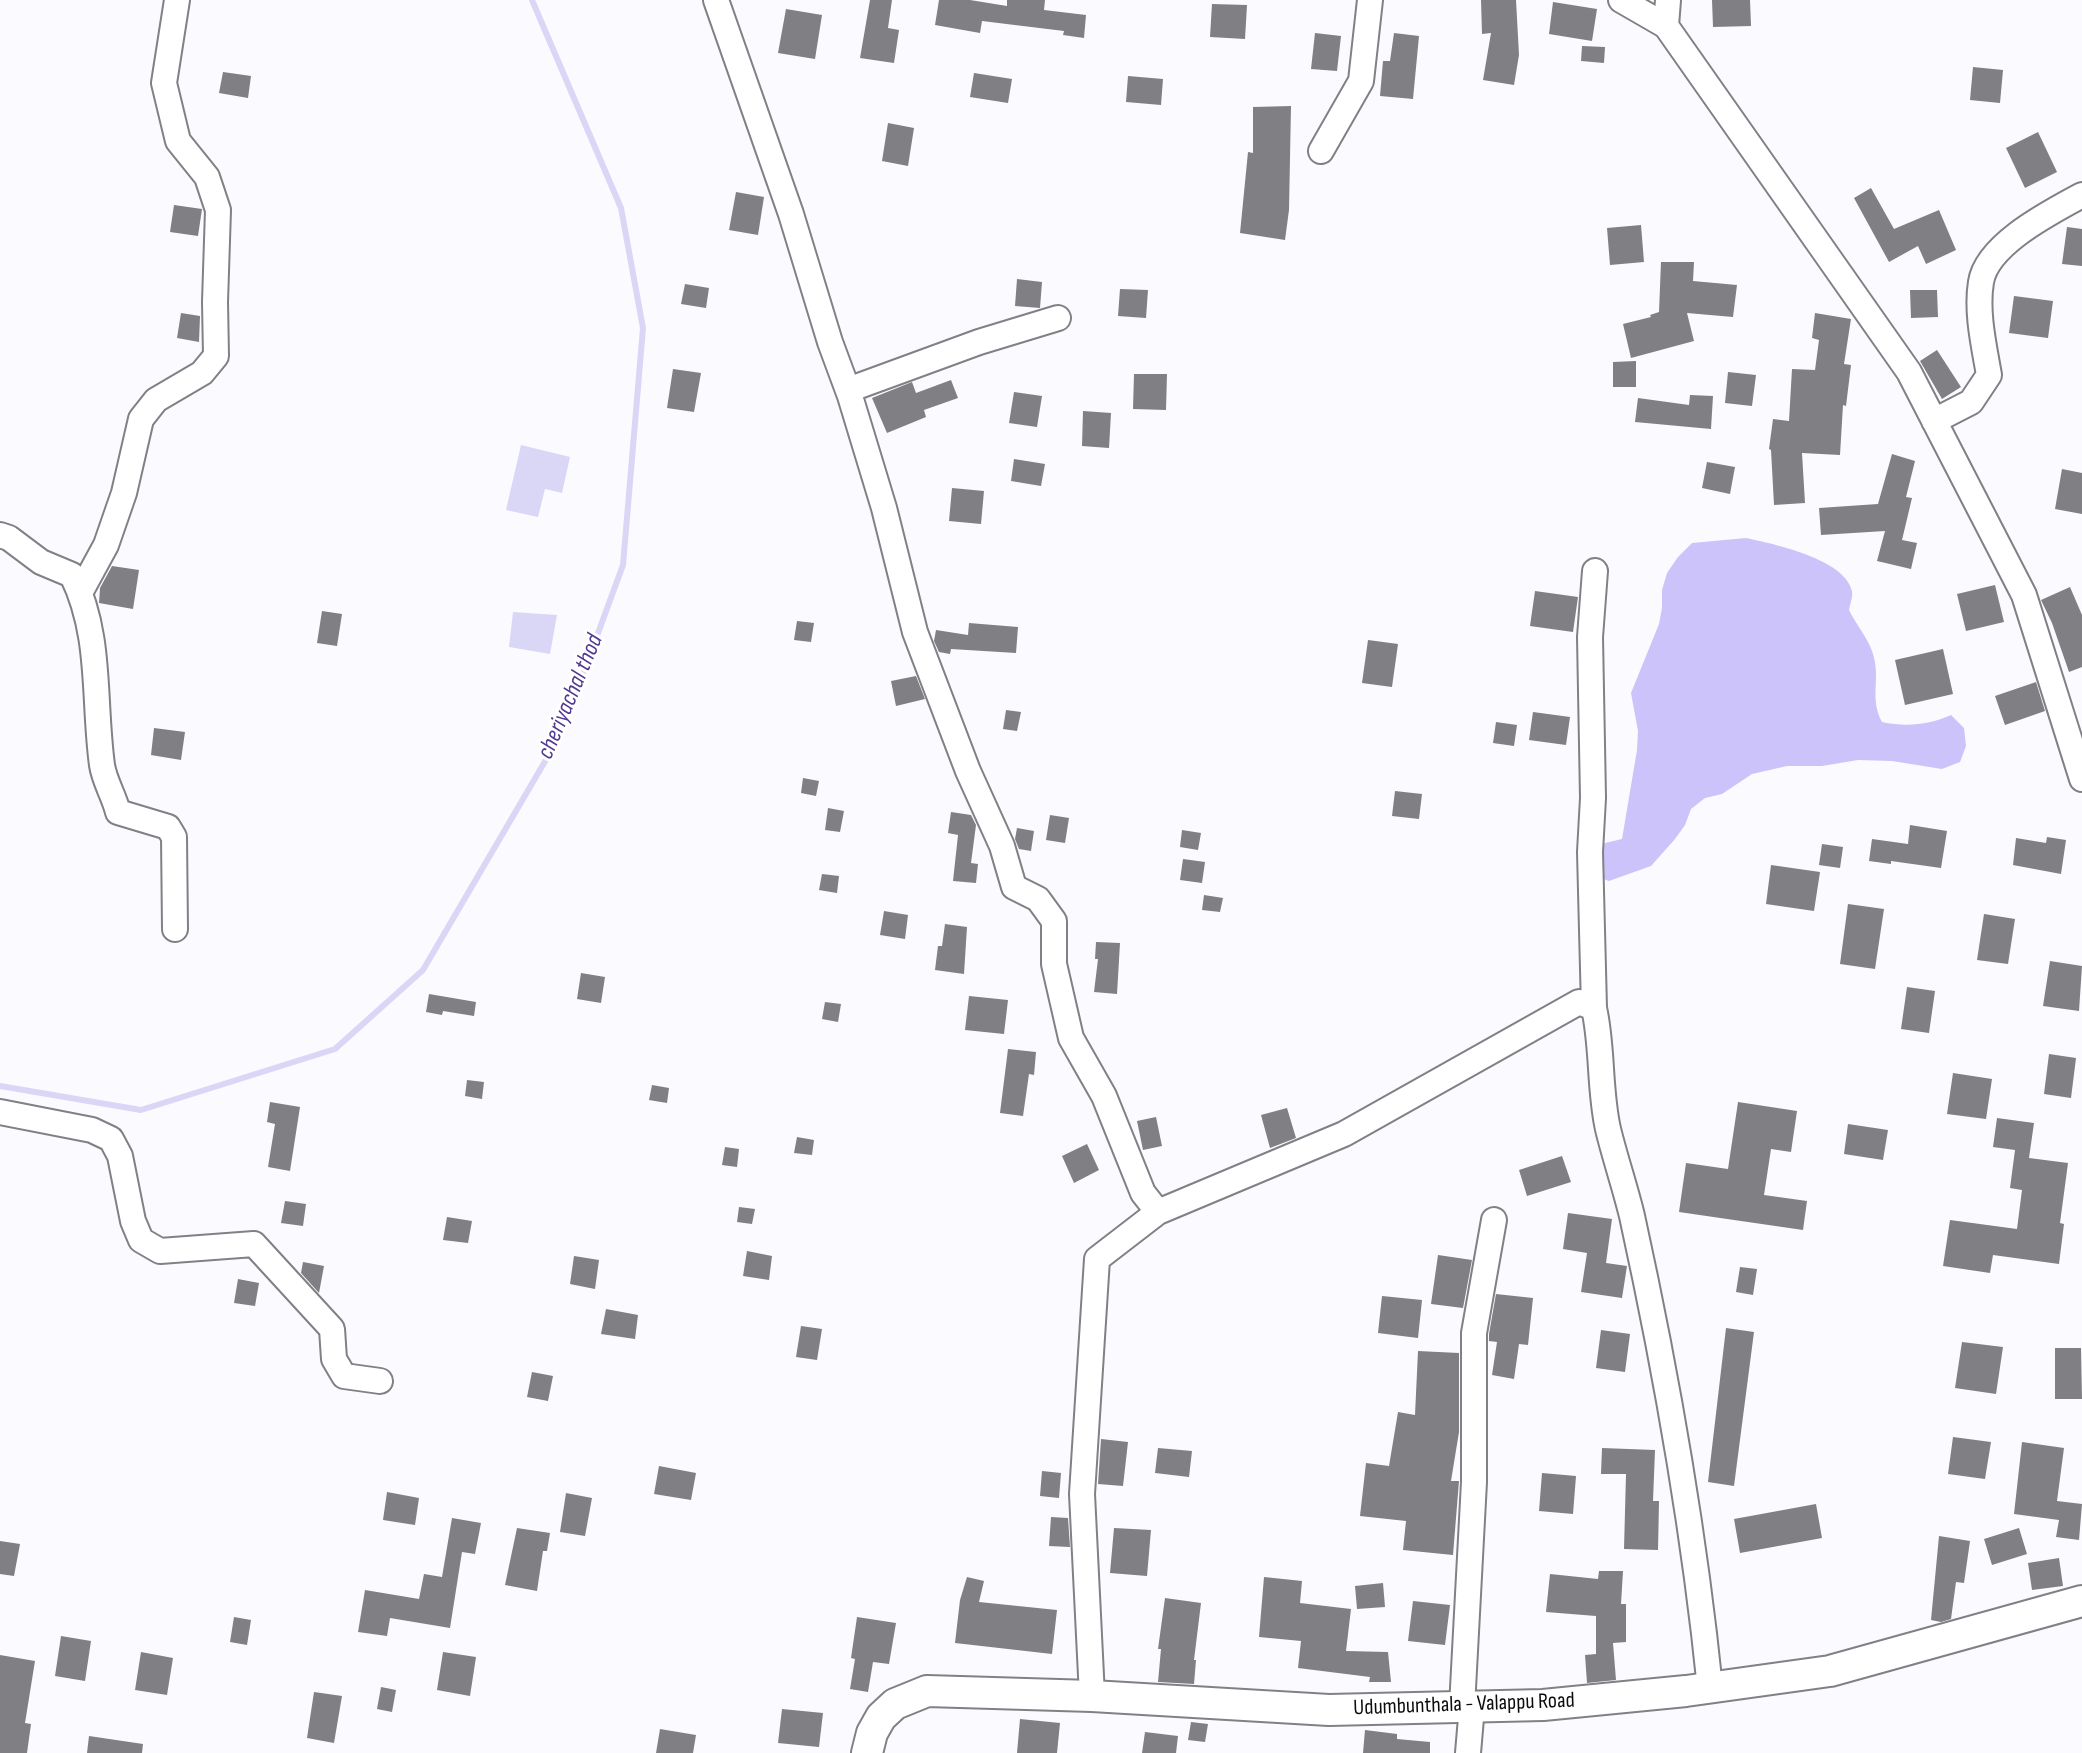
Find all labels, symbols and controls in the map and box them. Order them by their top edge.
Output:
water label: cheriyachal thod [532,630,610,764]
street label: Udumbunthala - Valappu Road [1353,1688,1575,1722]

